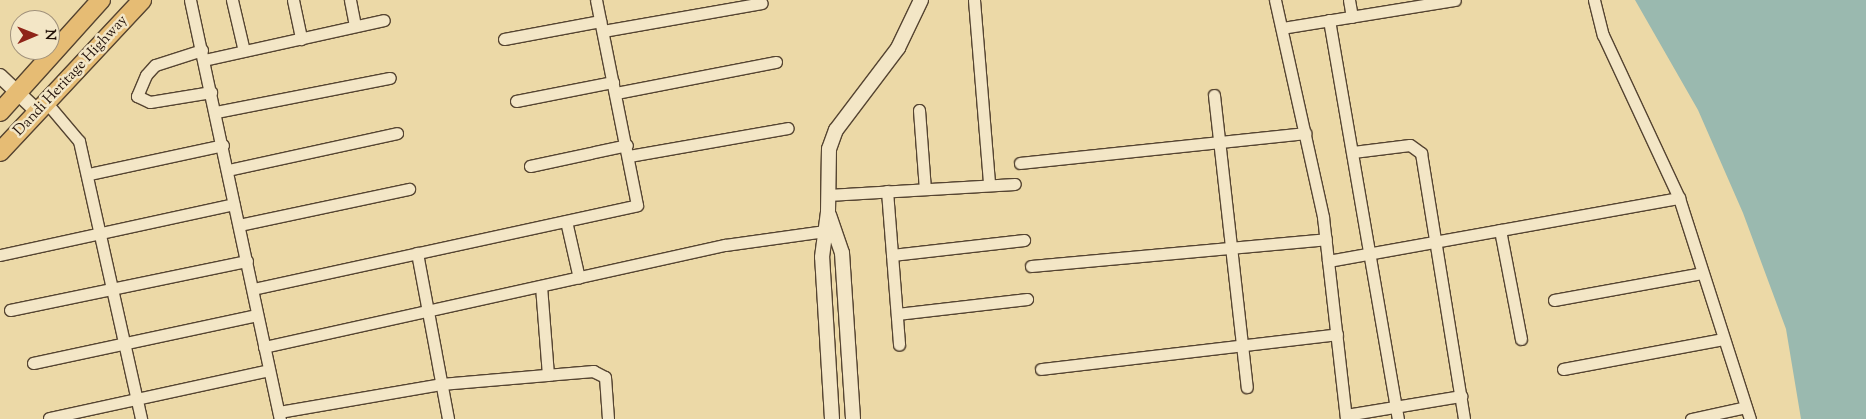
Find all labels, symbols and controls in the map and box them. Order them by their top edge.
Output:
north arrow [10,10,60,60]
street label: Dandi Heritage Highway [10,12,132,140]
text: N [39,29,59,41]

